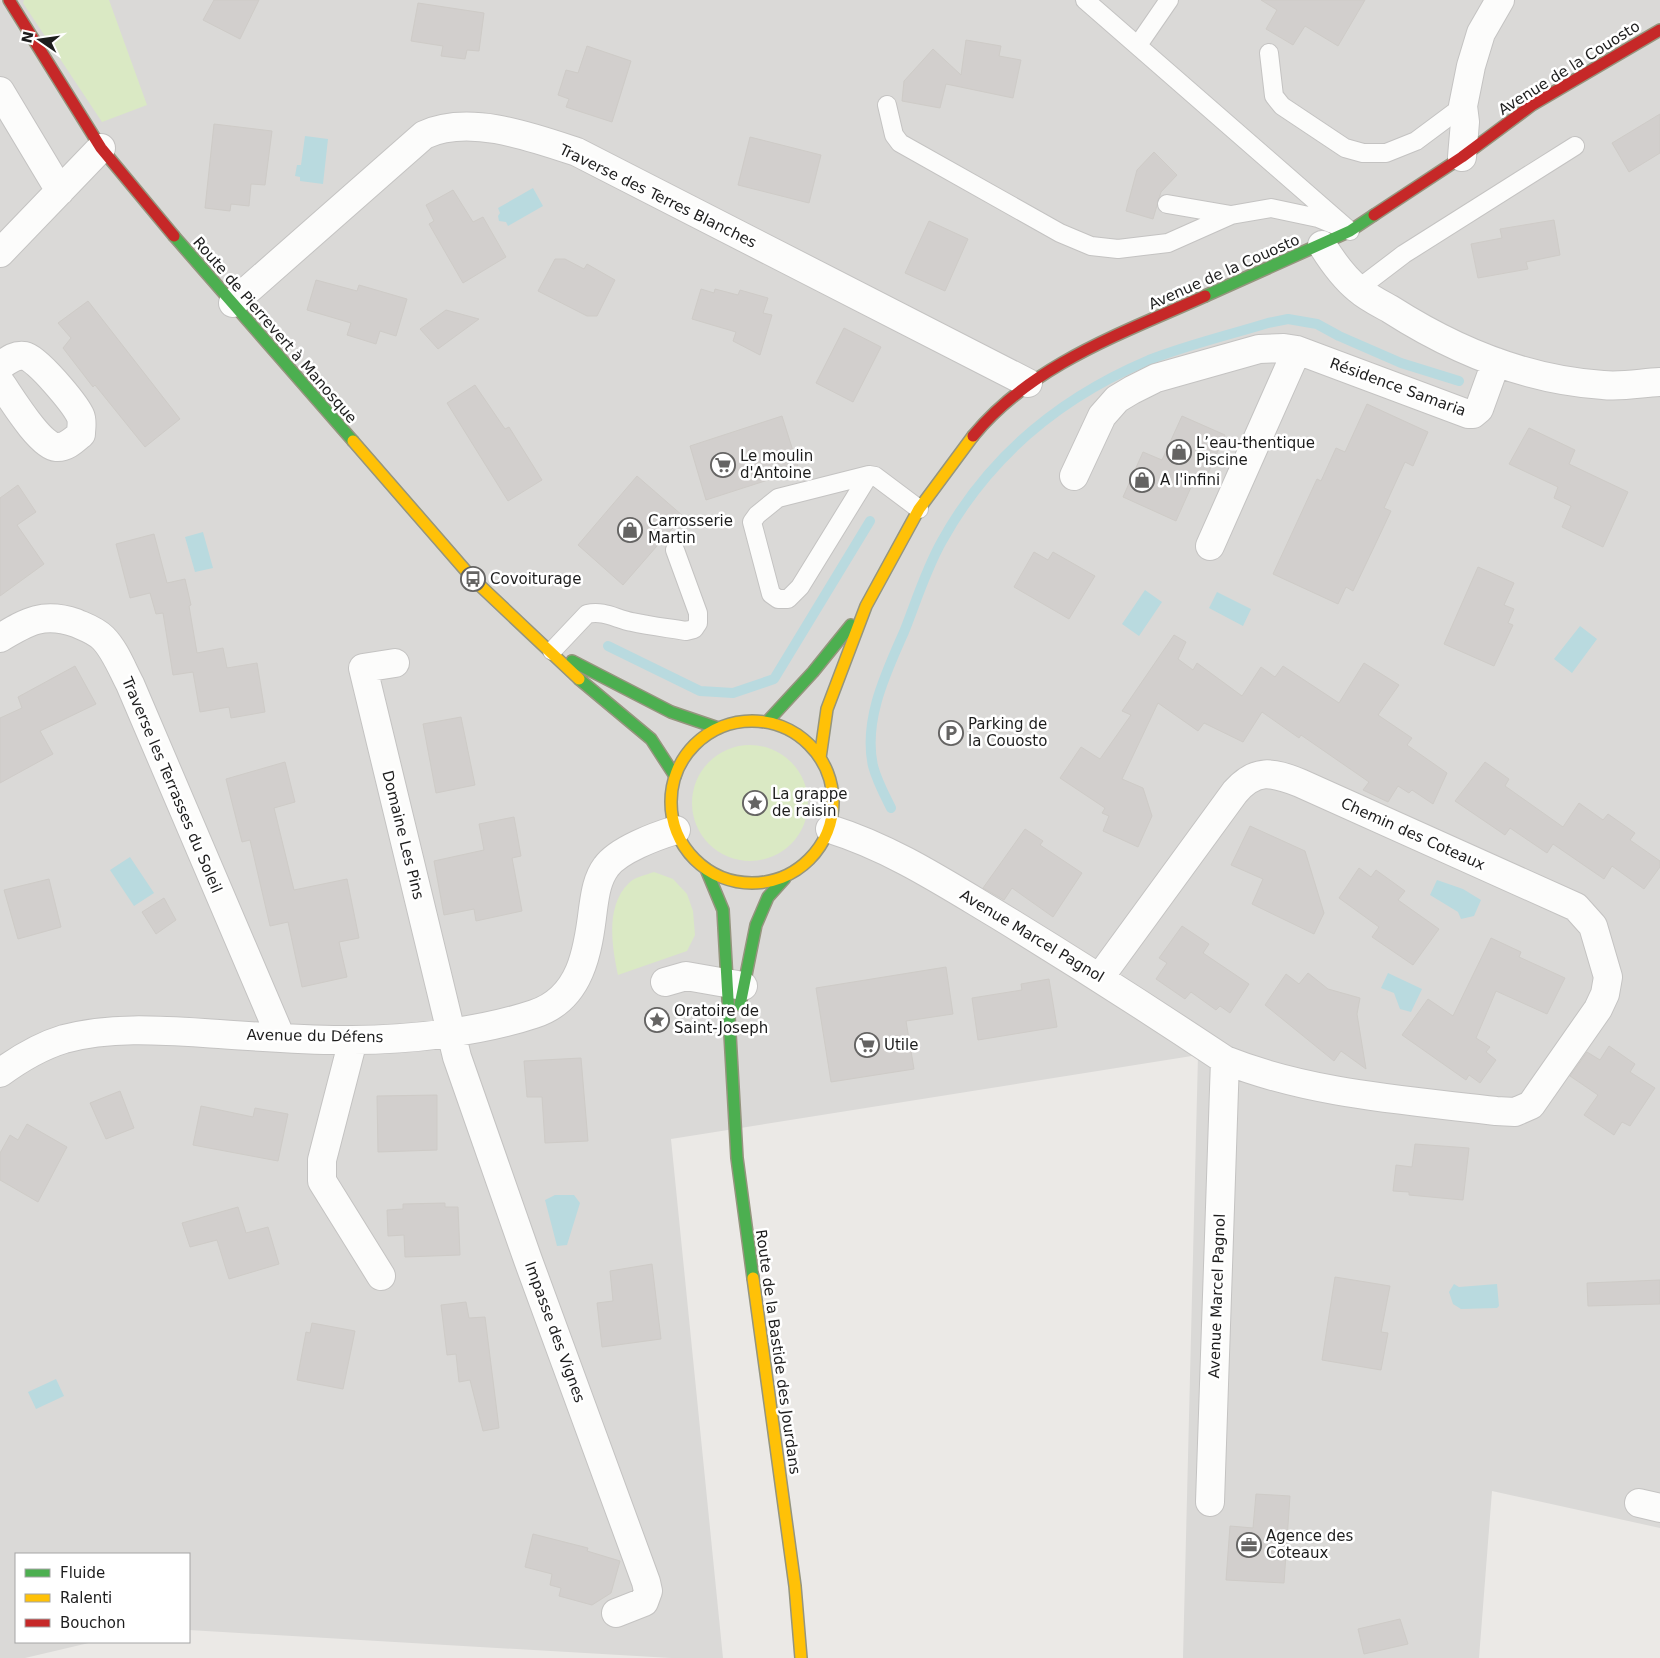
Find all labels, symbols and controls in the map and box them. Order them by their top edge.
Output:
north arrow [15,15,65,65]
street label: Avenue de la Couosto [1495,17,1643,119]
text: N [18,30,36,45]
street label: Traverse des Terres Blanches [556,140,760,252]
street label: Avenue de la Couosto [1146,231,1302,313]
street label: Route de Pierrevert à Manosque [189,233,361,427]
street label: Résidence Samaria [1327,354,1469,420]
place label: L’eau-thentique Piscine [1196,434,1315,469]
shop icon: L’eau-thentique Piscine [1166,439,1192,465]
place label: Le moulin d'Antoine [740,447,813,482]
supermarket icon: Le moulin d'Antoine [710,452,736,478]
shop icon: A l'infini [1129,467,1155,493]
place label: A l'infini [1160,471,1220,489]
place label: Carrosserie Martin [648,512,733,547]
shop icon: Carrosserie Martin [617,517,643,543]
bus stop icon: Covoiturage [460,566,486,592]
place label: Covoiturage [490,570,581,588]
street label: Traverse les Terrasses du Soleil [118,673,226,896]
place label: Parking de la Couosto [968,715,1047,750]
parking icon: Parking de la Couosto [938,720,964,746]
street label: Domaine Les Pins [378,769,428,902]
place label: La grappe de raisin [772,785,847,820]
place icon: La grappe de raisin [742,790,768,816]
street label: Chemin des Coteaux [1338,794,1488,874]
street label: Avenue Marcel Pagnol [957,886,1107,986]
place label: Oratoire de Saint-Joseph [674,1002,768,1037]
place icon: Oratoire de Saint-Joseph [644,1007,670,1033]
street label: Avenue du Défens [246,1026,384,1046]
supermarket icon: Utile [854,1032,880,1058]
place label: Utile [884,1036,918,1054]
street label: Avenue Marcel Pagnol [1205,1213,1229,1379]
street label: Route de la Bastide des Jourdans [752,1228,804,1476]
street label: Impasse des Vignes [521,1259,589,1405]
place label: Agence des Coteaux [1266,1527,1354,1562]
office icon: Agence des Coteaux [1236,1532,1262,1558]
legend [15,1553,190,1643]
text: Fluide [60,1564,105,1582]
text: Ralenti [60,1589,112,1607]
text: Bouchon [60,1614,125,1632]

